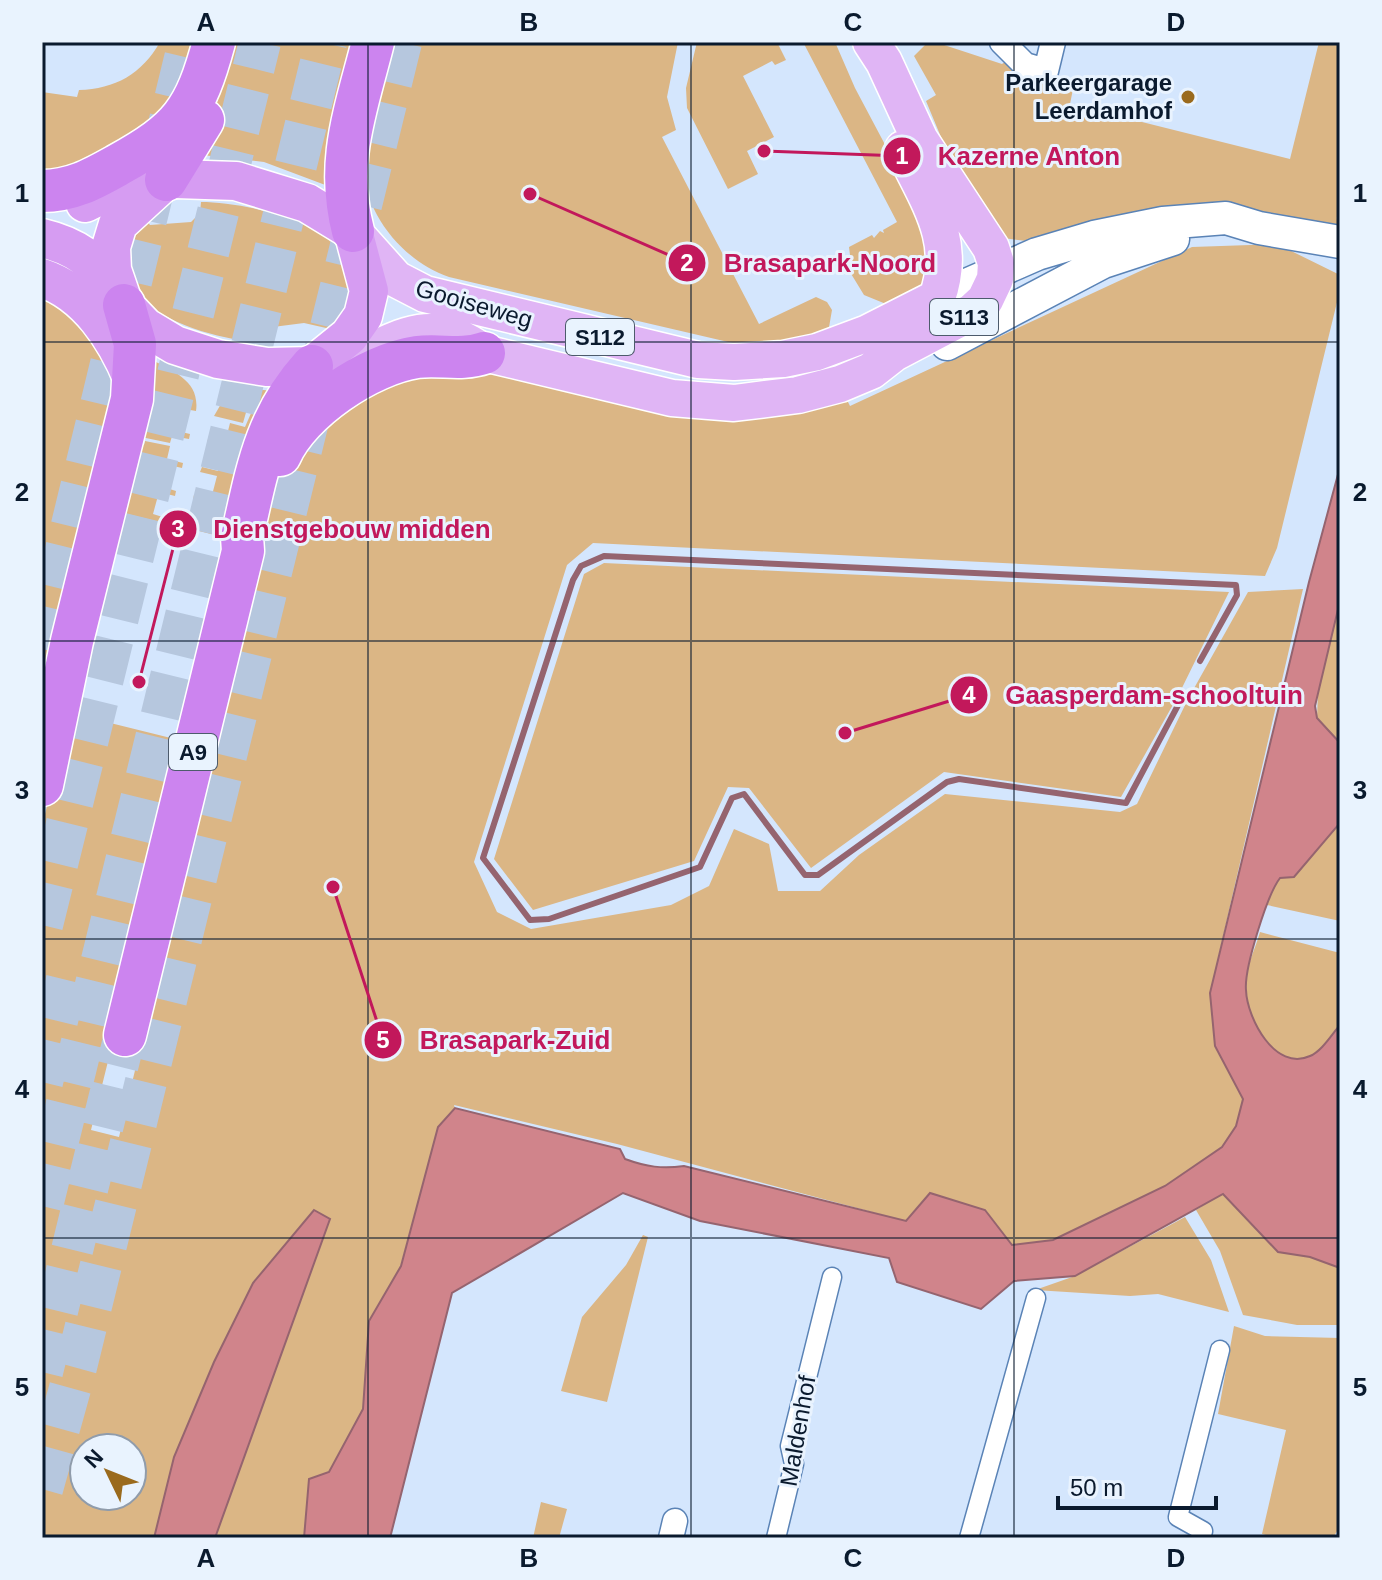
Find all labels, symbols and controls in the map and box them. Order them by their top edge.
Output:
text: A [197,7,216,37]
text: B [520,7,538,37]
text: C [844,7,863,37]
text: D [1167,7,1185,37]
place label: Parkeergarage Leerdamhof [1005,69,1173,124]
marker: Parkeergarage Leerdamhof [1179,88,1197,106]
callout: Kazerne Anton [882,131,1137,181]
text: Kazerne Anton [938,141,1120,171]
text: 1 [895,142,909,169]
text: 1 [15,178,29,208]
text: 1 [1353,178,1367,208]
callout: Brasapark-Noord [667,238,952,288]
text: Brasapark-Noord [724,248,936,278]
text: 2 [680,249,694,276]
street label: Gooiseweg [413,274,536,333]
road number: S113 [930,299,998,335]
road number: S112 [566,319,634,355]
text: 2 [15,477,29,507]
text: 2 [1353,477,1367,507]
callout: Dienstgebouw midden [158,504,507,554]
text: Dienstgebouw midden [213,514,491,544]
text: 3 [171,515,185,542]
callout: Gaasperdam-schooltuin [949,670,1319,720]
text: Gaasperdam-schooltuin [1005,680,1303,710]
text: 4 [962,681,976,708]
road number: A9 [169,734,217,770]
text: 3 [15,775,29,805]
text: 3 [1353,775,1367,805]
callout: Brasapark-Zuid [363,1015,626,1065]
text: Brasapark-Zuid [420,1025,610,1055]
text: 5 [376,1026,390,1053]
text: 4 [15,1074,30,1104]
text: 4 [1353,1074,1368,1104]
text: 5 [15,1372,29,1402]
text: 5 [1353,1372,1367,1402]
street label: Maldenhof [774,1373,821,1488]
north arrow [68,1432,148,1512]
text: N [79,1444,108,1473]
scale bar [1058,1460,1216,1510]
text: 50 m [1070,1474,1123,1501]
text: A [197,1543,216,1573]
text: B [520,1543,538,1573]
text: C [844,1543,863,1573]
text: D [1167,1543,1185,1573]

